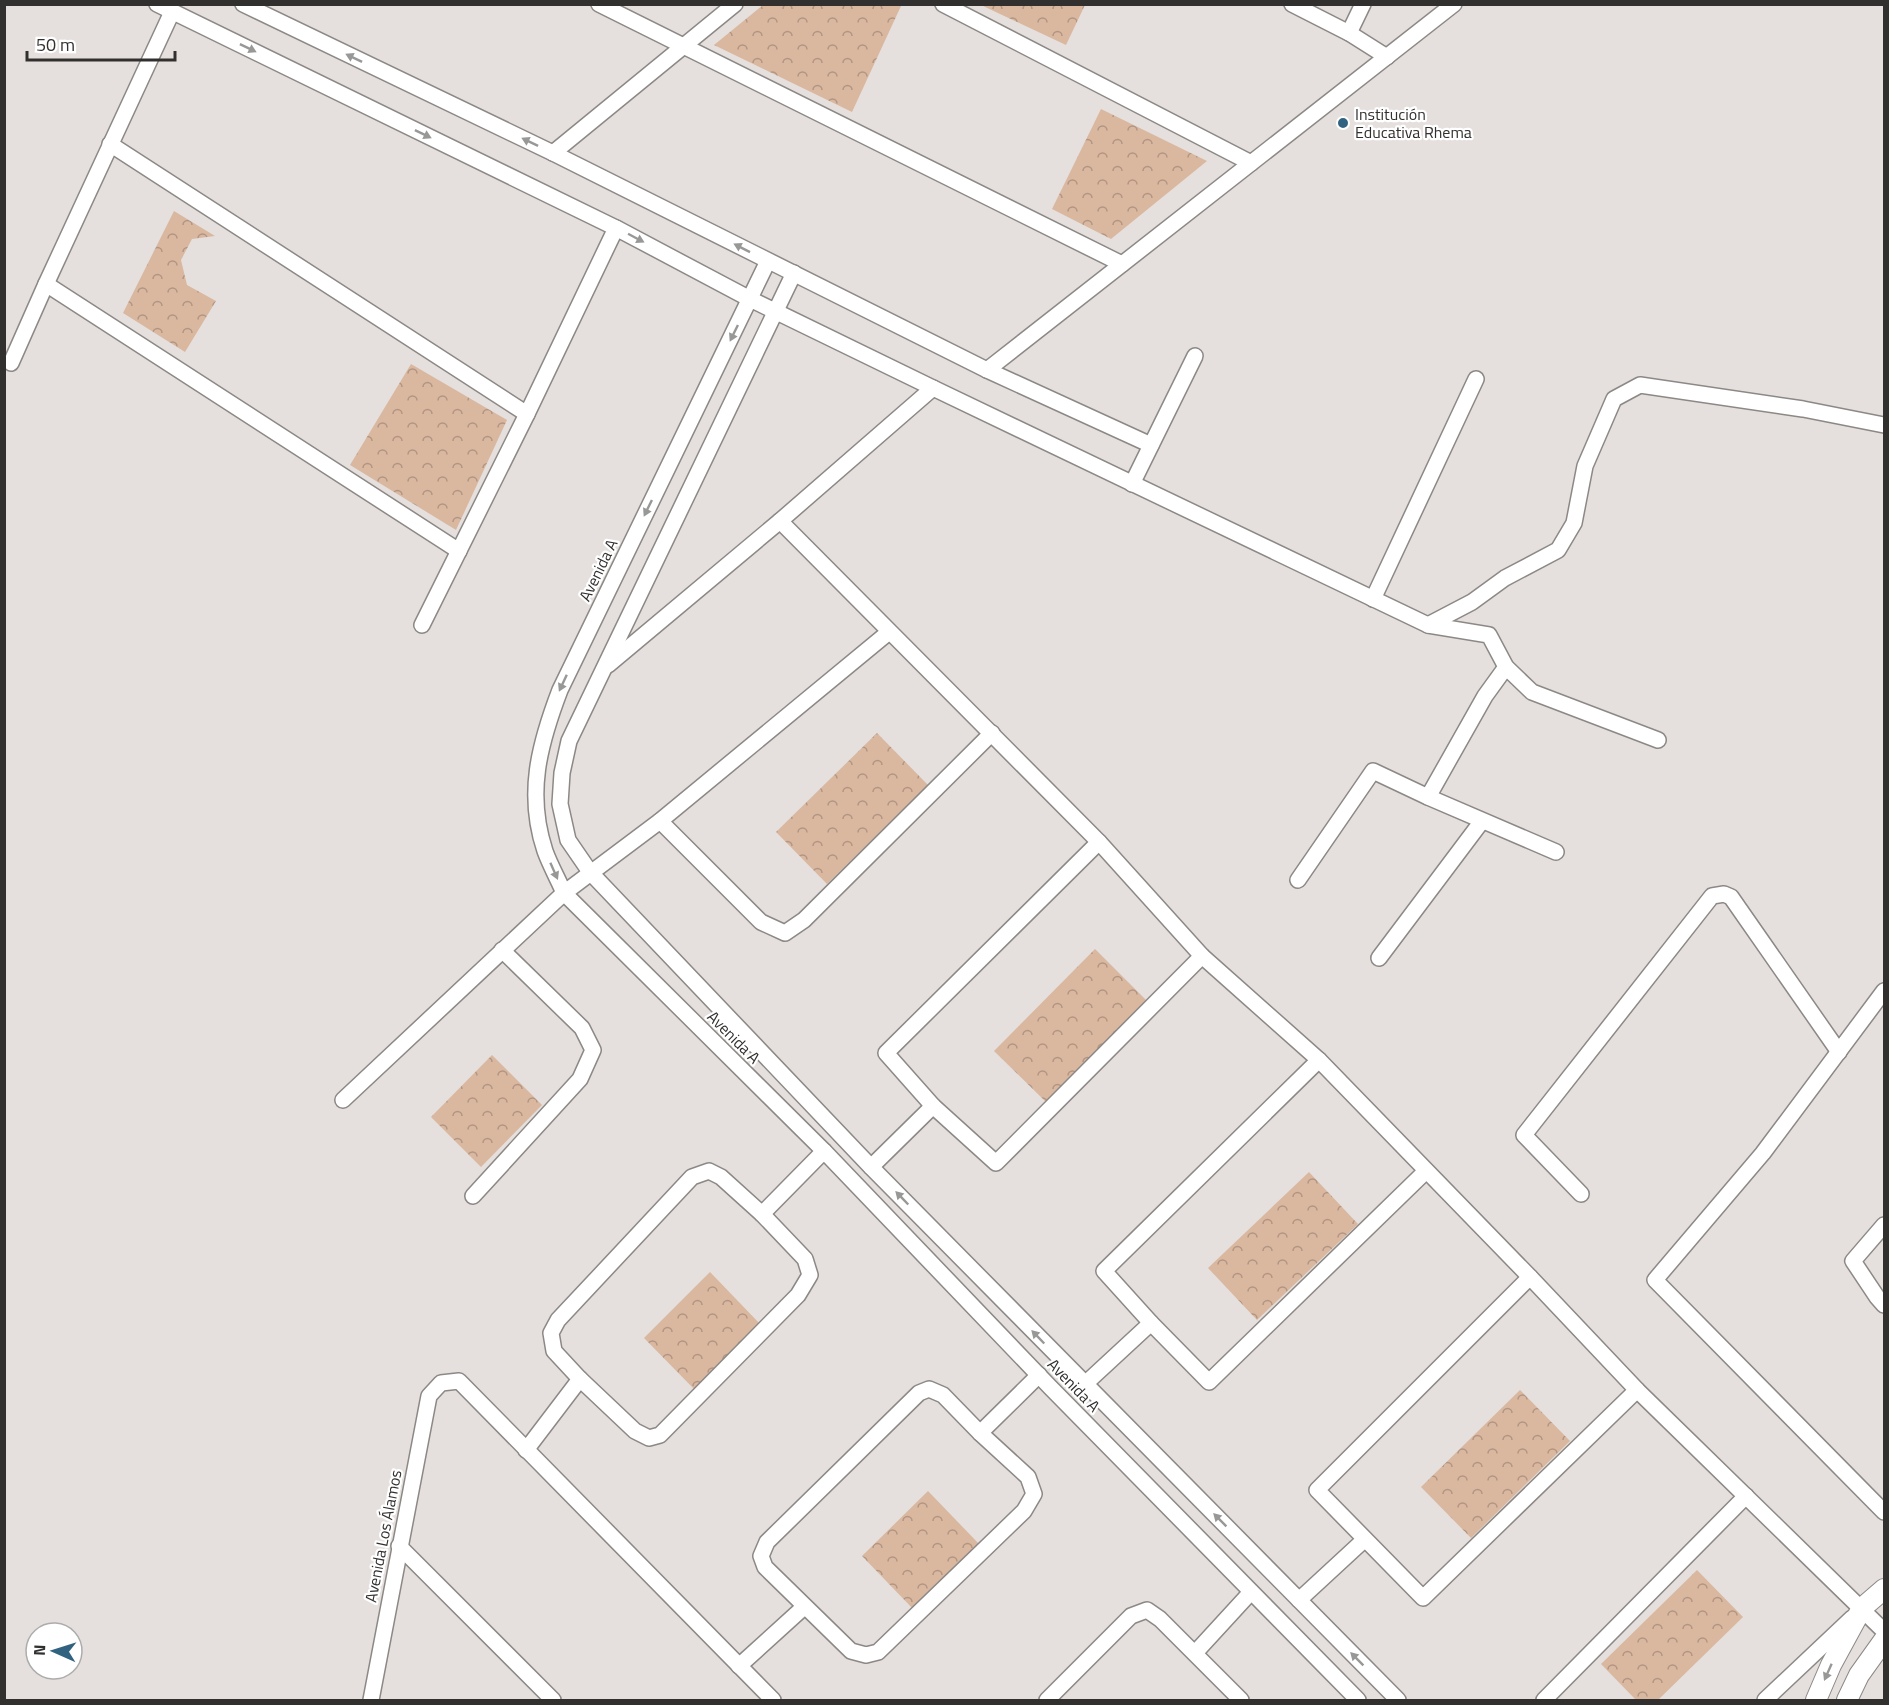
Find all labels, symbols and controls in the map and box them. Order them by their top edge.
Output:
scale bar [27,24,176,62]
text: 50 m [36,31,75,58]
one-way arrow [239,44,256,53]
one-way arrow [345,53,362,62]
place label: Institución Educativa Rhema [1355,102,1472,144]
marker: Institución Educativa Rhema [1336,116,1350,130]
one-way arrow [414,128,432,138]
one-way arrow [521,137,538,146]
one-way arrow [627,233,644,243]
one-way arrow [733,243,750,252]
one-way arrow [729,324,738,341]
one-way arrow [644,499,653,516]
street label: Avenida A [573,534,624,605]
one-way arrow [559,675,568,692]
one-way arrow [549,862,559,880]
street label: Avenida A [702,1005,766,1069]
one-way arrow [895,1191,909,1205]
one-way arrow [1032,1330,1046,1344]
street label: Avenida A [1042,1353,1106,1418]
street label: Avenida Los Álamos [358,1468,408,1604]
one-way arrow [1213,1514,1227,1528]
north arrow [24,1621,84,1681]
text: N [27,1644,51,1656]
one-way arrow [1350,1651,1364,1666]
one-way arrow [1824,1664,1833,1681]

